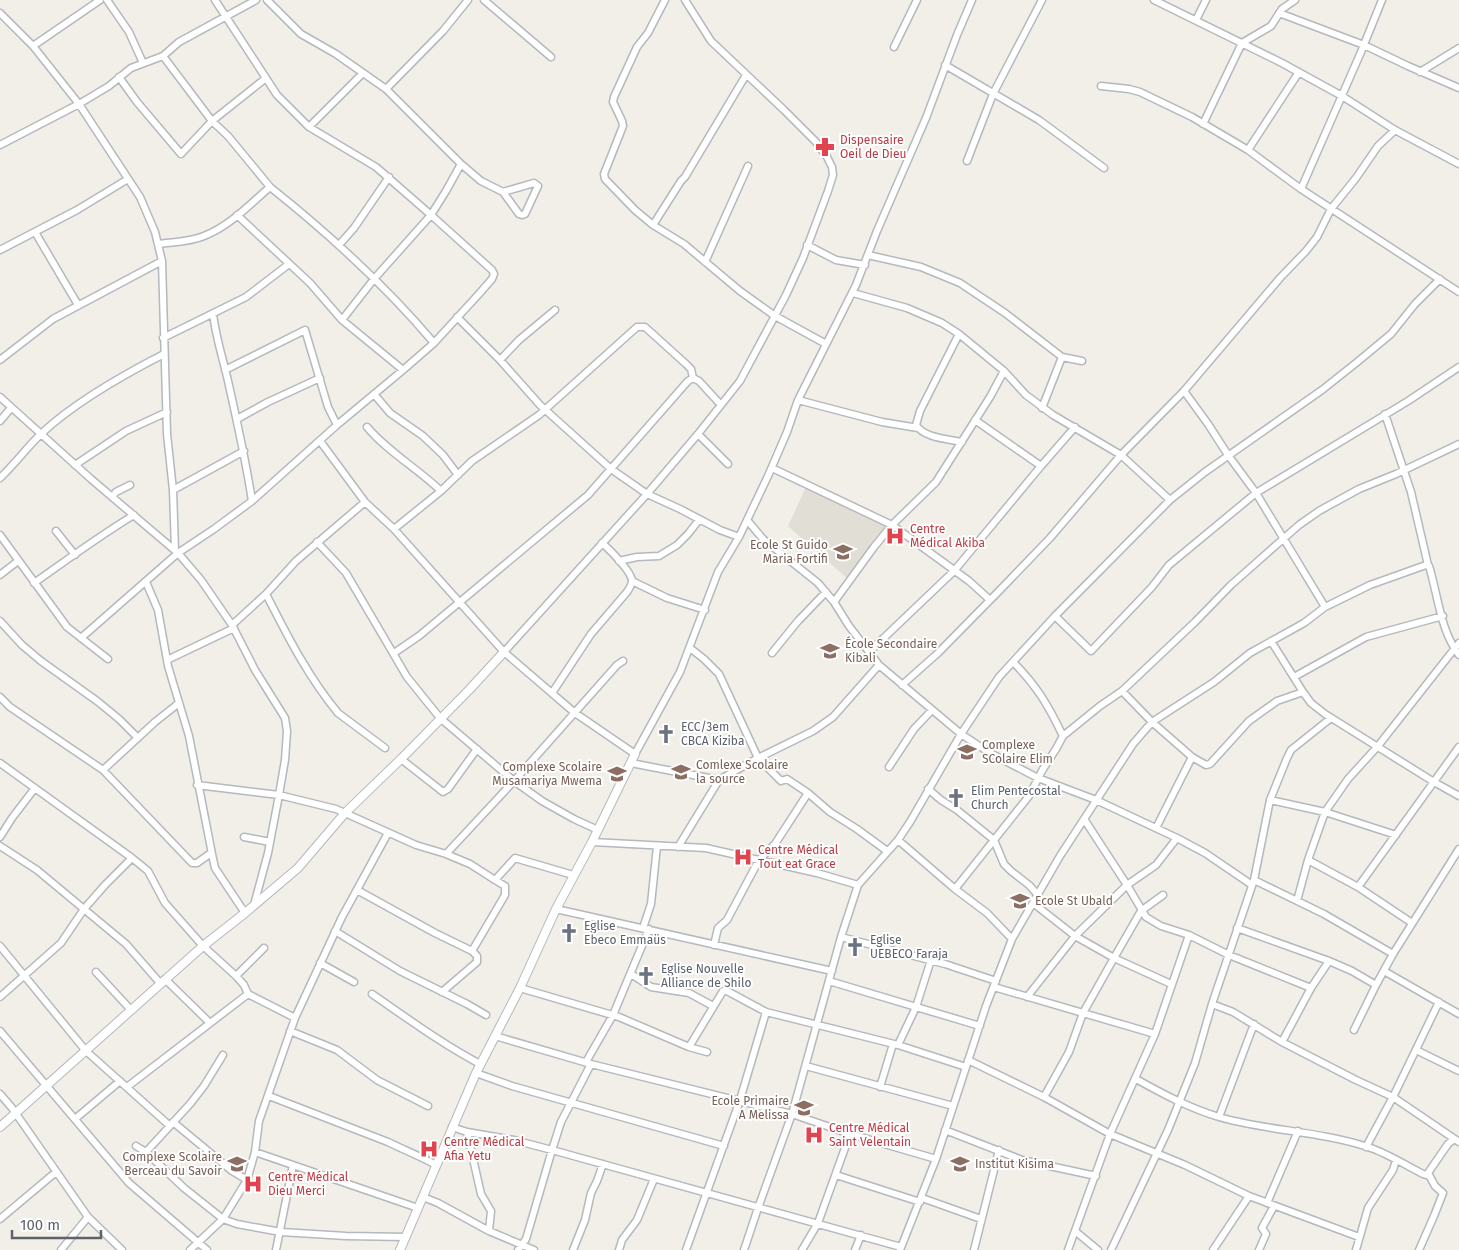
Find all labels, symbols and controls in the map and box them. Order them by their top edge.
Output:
place label: Dispensaire Oeil de Dieu [840,133,906,161]
pharmacy icon: Dispensaire Oeil de Dieu [814,136,836,158]
place label: Centre Médical Akiba [910,522,985,550]
hospital icon: Centre Médical Akiba [884,525,906,547]
place label: Ecole St Guido Maria Fortifi [750,538,828,566]
school or university icon: Ecole St Guido Maria Fortifi [832,541,854,563]
place label: École Secondaire Kibali [845,636,937,665]
school or university icon: École Secondaire Kibali [819,640,841,662]
place label: ECC/3em CBCA Kiziba [681,720,744,748]
church icon: ECC/3em CBCA Kiziba [655,723,677,745]
place label: Complexe SColaire Elim [982,738,1053,766]
school or university icon: Complexe SColaire Elim [956,741,978,763]
place label: Comlexe Scolaire la source [696,758,788,786]
place label: Complexe Scolaire Musamariya Mwema [492,760,602,788]
school or university icon: Comlexe Scolaire la source [670,761,692,783]
school or university icon: Complexe Scolaire Musamariya Mwema [606,763,628,785]
place label: Elim Pentecostal Church [971,784,1061,812]
church icon: Elim Pentecostal Church [945,787,967,809]
place label: Centre Médical Tout eat Grace [758,843,839,871]
hospital icon: Centre Médical Tout eat Grace [732,846,754,868]
school or university icon: Ecole St Ubald [1009,890,1031,912]
place label: Ecole St Ubald [1035,894,1113,908]
place label: Eglise Ebeco Emmaüs [584,919,666,947]
church icon: Eglise Ebeco Emmaüs [558,922,580,944]
place label: Eglise UEBECO Faraja [870,933,948,961]
church icon: Eglise UEBECO Faraja [844,936,866,958]
place label: Eglise Nouvelle Alliance de Shilo [661,962,751,990]
church icon: Eglise Nouvelle Alliance de Shilo [635,965,657,987]
place label: Ecole Primaire A Melissa [711,1094,789,1122]
school or university icon: Ecole Primaire A Melissa [793,1097,815,1119]
place label: Centre Médical Saint Velentain [829,1121,911,1149]
hospital icon: Centre Médical Saint Velentain [803,1124,825,1146]
place label: Centre Médical Afia Yetu [444,1135,525,1163]
hospital icon: Centre Médical Afia Yetu [418,1138,440,1160]
place label: Complexe Scolaire Berceau du Savoir [123,1150,222,1178]
school or university icon: Complexe Scolaire Berceau du Savoir [226,1153,248,1175]
school or university icon: Institut Kisima [949,1153,971,1175]
place label: Institut Kisima [975,1157,1054,1171]
place label: Centre Médical Dieu Merci [268,1170,349,1198]
hospital icon: Centre Médical Dieu Merci [242,1173,264,1195]
scale bar [12,1208,101,1240]
text: 100 m [20,1216,60,1234]

